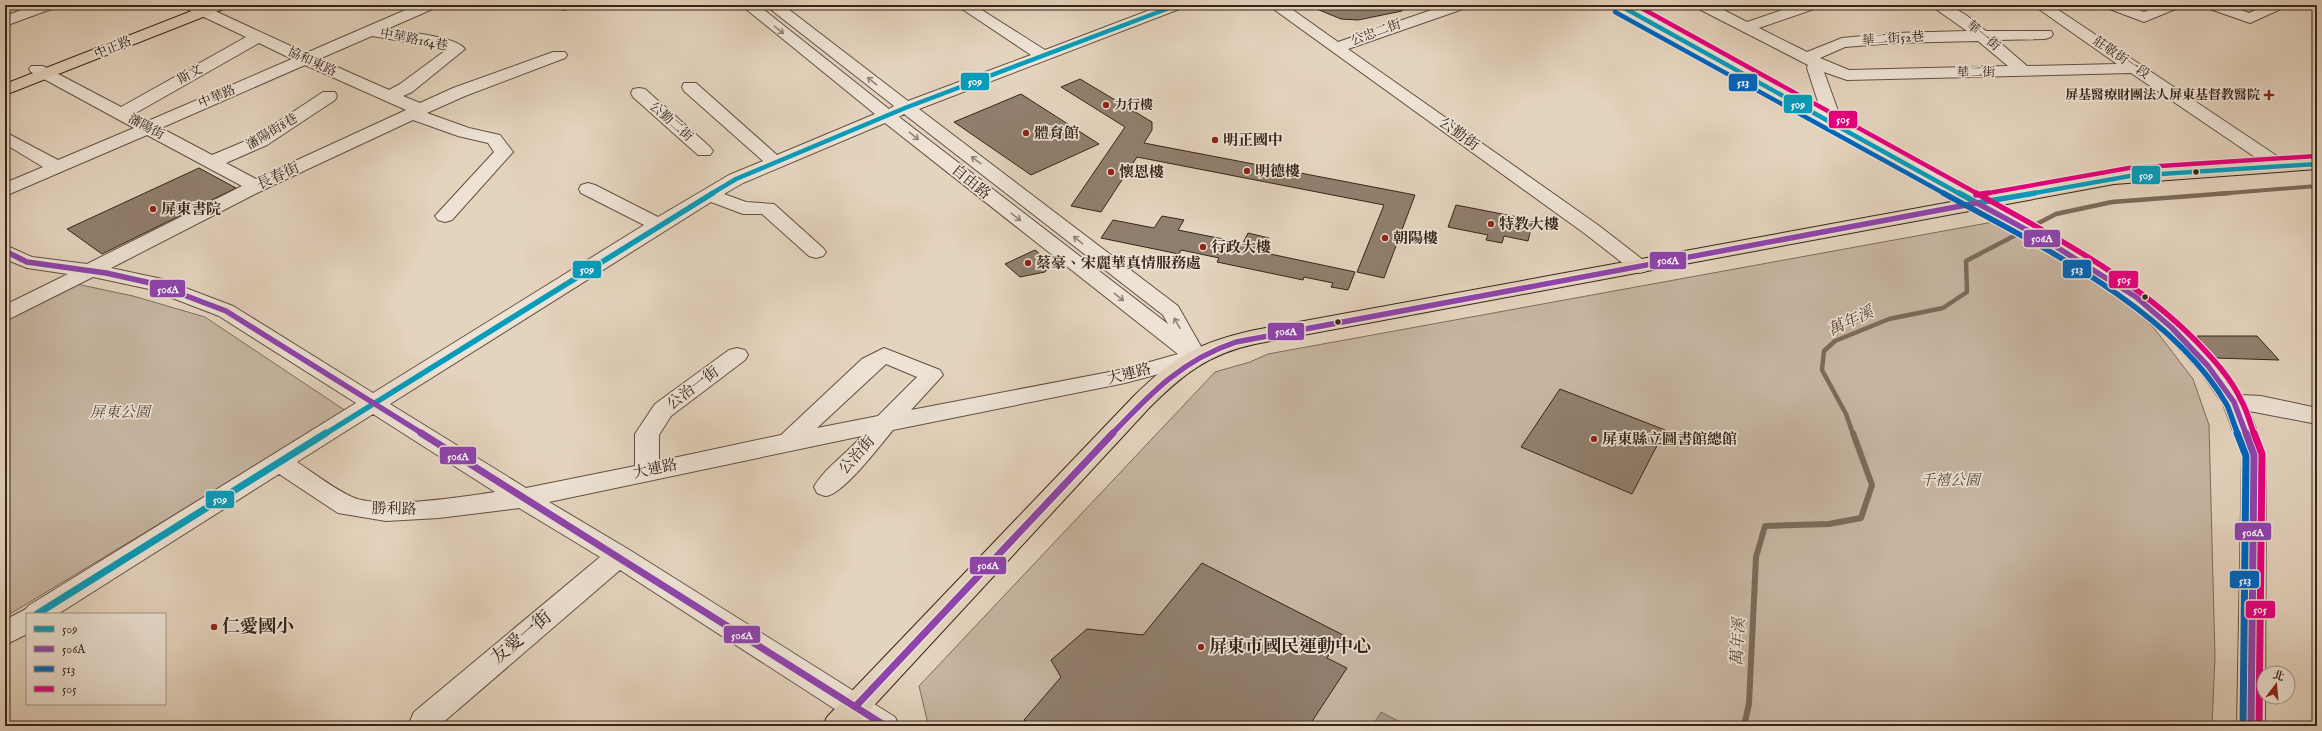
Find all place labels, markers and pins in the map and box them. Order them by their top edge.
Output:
place label: 屏基醫療財團法人屏東基督教醫院 [2065,87,2260,104]
marker: 屏基醫療財團法人屏東基督教醫院 [2263,89,2275,101]
place label: 力行樓 [1114,97,1153,114]
marker: 力行樓 [1101,100,1111,110]
place label: 體育館 [1034,124,1079,143]
marker: 體育館 [1021,128,1031,138]
place label: 明正國中 [1223,131,1283,150]
marker: 明正國中 [1210,135,1220,145]
place label: 明德樓 [1255,162,1300,181]
place label: 懷恩樓 [1119,163,1164,182]
marker: 明德樓 [1242,166,1252,176]
marker: 懷恩樓 [1106,167,1116,177]
unlabelled marker [2191,167,2201,177]
place label: 屏東書院 [161,200,221,219]
marker: 屏東書院 [148,204,158,214]
place label: 特教大樓 [1499,215,1559,234]
marker: 特教大樓 [1486,219,1496,229]
place label: 朝陽樓 [1393,229,1438,248]
marker: 朝陽樓 [1380,233,1390,243]
place label: 行政大樓 [1211,238,1271,257]
marker: 行政大樓 [1198,242,1208,252]
place label: 蔡豪、宋麗華真情服務處 [1036,254,1201,273]
marker: 蔡豪、宋麗華真情服務處 [1023,258,1033,268]
unlabelled marker [2140,292,2150,302]
unlabelled marker [1333,317,1343,327]
place label: 屏東縣立圖書館總館 [1602,430,1737,449]
marker: 屏東縣立圖書館總館 [1589,434,1599,444]
place label: 仁愛國小 [222,616,294,639]
marker: 仁愛國小 [209,622,219,632]
place label: 屏東市國民運動中心 [1209,636,1371,659]
marker: 屏東市國民運動中心 [1196,642,1206,652]

